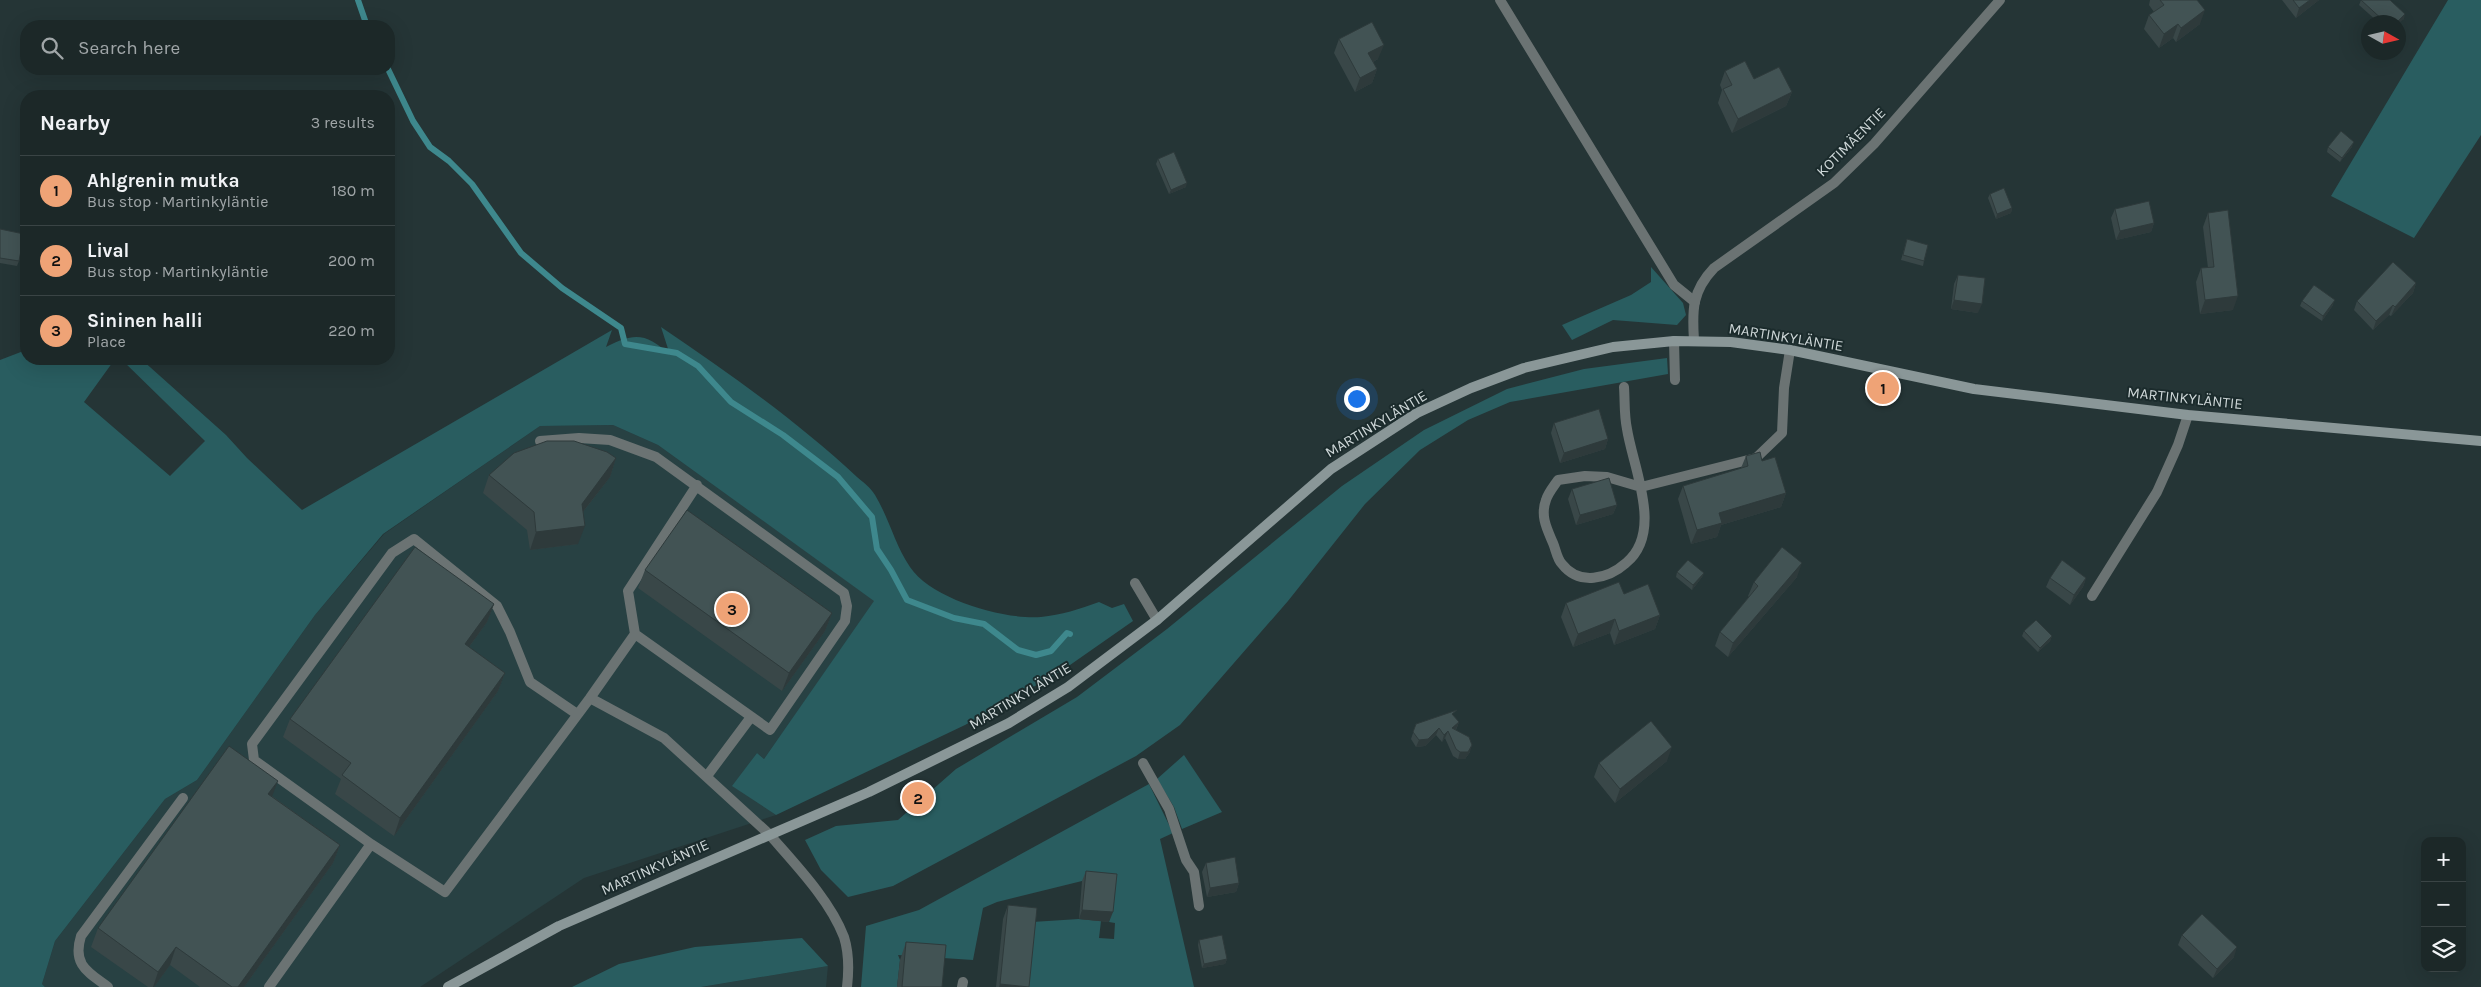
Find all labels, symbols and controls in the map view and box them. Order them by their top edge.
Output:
north arrow [2361,15,2406,60]
search box [20,20,395,75]
icon: search [38,34,66,62]
text: Search here [78,37,180,59]
street label: KOTIMÄENTIE [1813,104,1889,180]
text: Nearby [40,111,110,135]
text: 3 results [311,113,375,132]
text: Ahlgrenin mutka [87,170,240,192]
text: 1 [53,181,59,200]
text: 180 m [332,181,375,200]
text: Bus stop · Martinkyläntie [87,192,269,211]
text: Lival [87,240,129,262]
text: 2 [51,251,61,270]
text: 200 m [328,251,375,270]
text: Bus stop · Martinkyläntie [87,262,269,281]
text: Sininen halli [87,310,203,332]
street label: MARTINKYLÄNTIE [1727,319,1845,355]
text: 3 [51,321,61,340]
text: 220 m [328,321,375,340]
text: Place [87,332,126,351]
pin: 1 [1867,369,1899,407]
street label: MARTINKYLÄNTIE [2126,383,2244,413]
street label: MARTINKYLÄNTIE [1322,386,1430,462]
your location [1344,386,1370,412]
pin: 3 [716,590,748,628]
street label: MARTINKYLÄNTIE [966,658,1074,734]
pin: 2 [902,779,934,817]
street label: MARTINKYLÄNTIE [598,835,712,899]
map controls [2421,837,2466,972]
button: + [2421,837,2466,882]
button: − [2421,882,2466,927]
button: layers [2421,927,2466,972]

